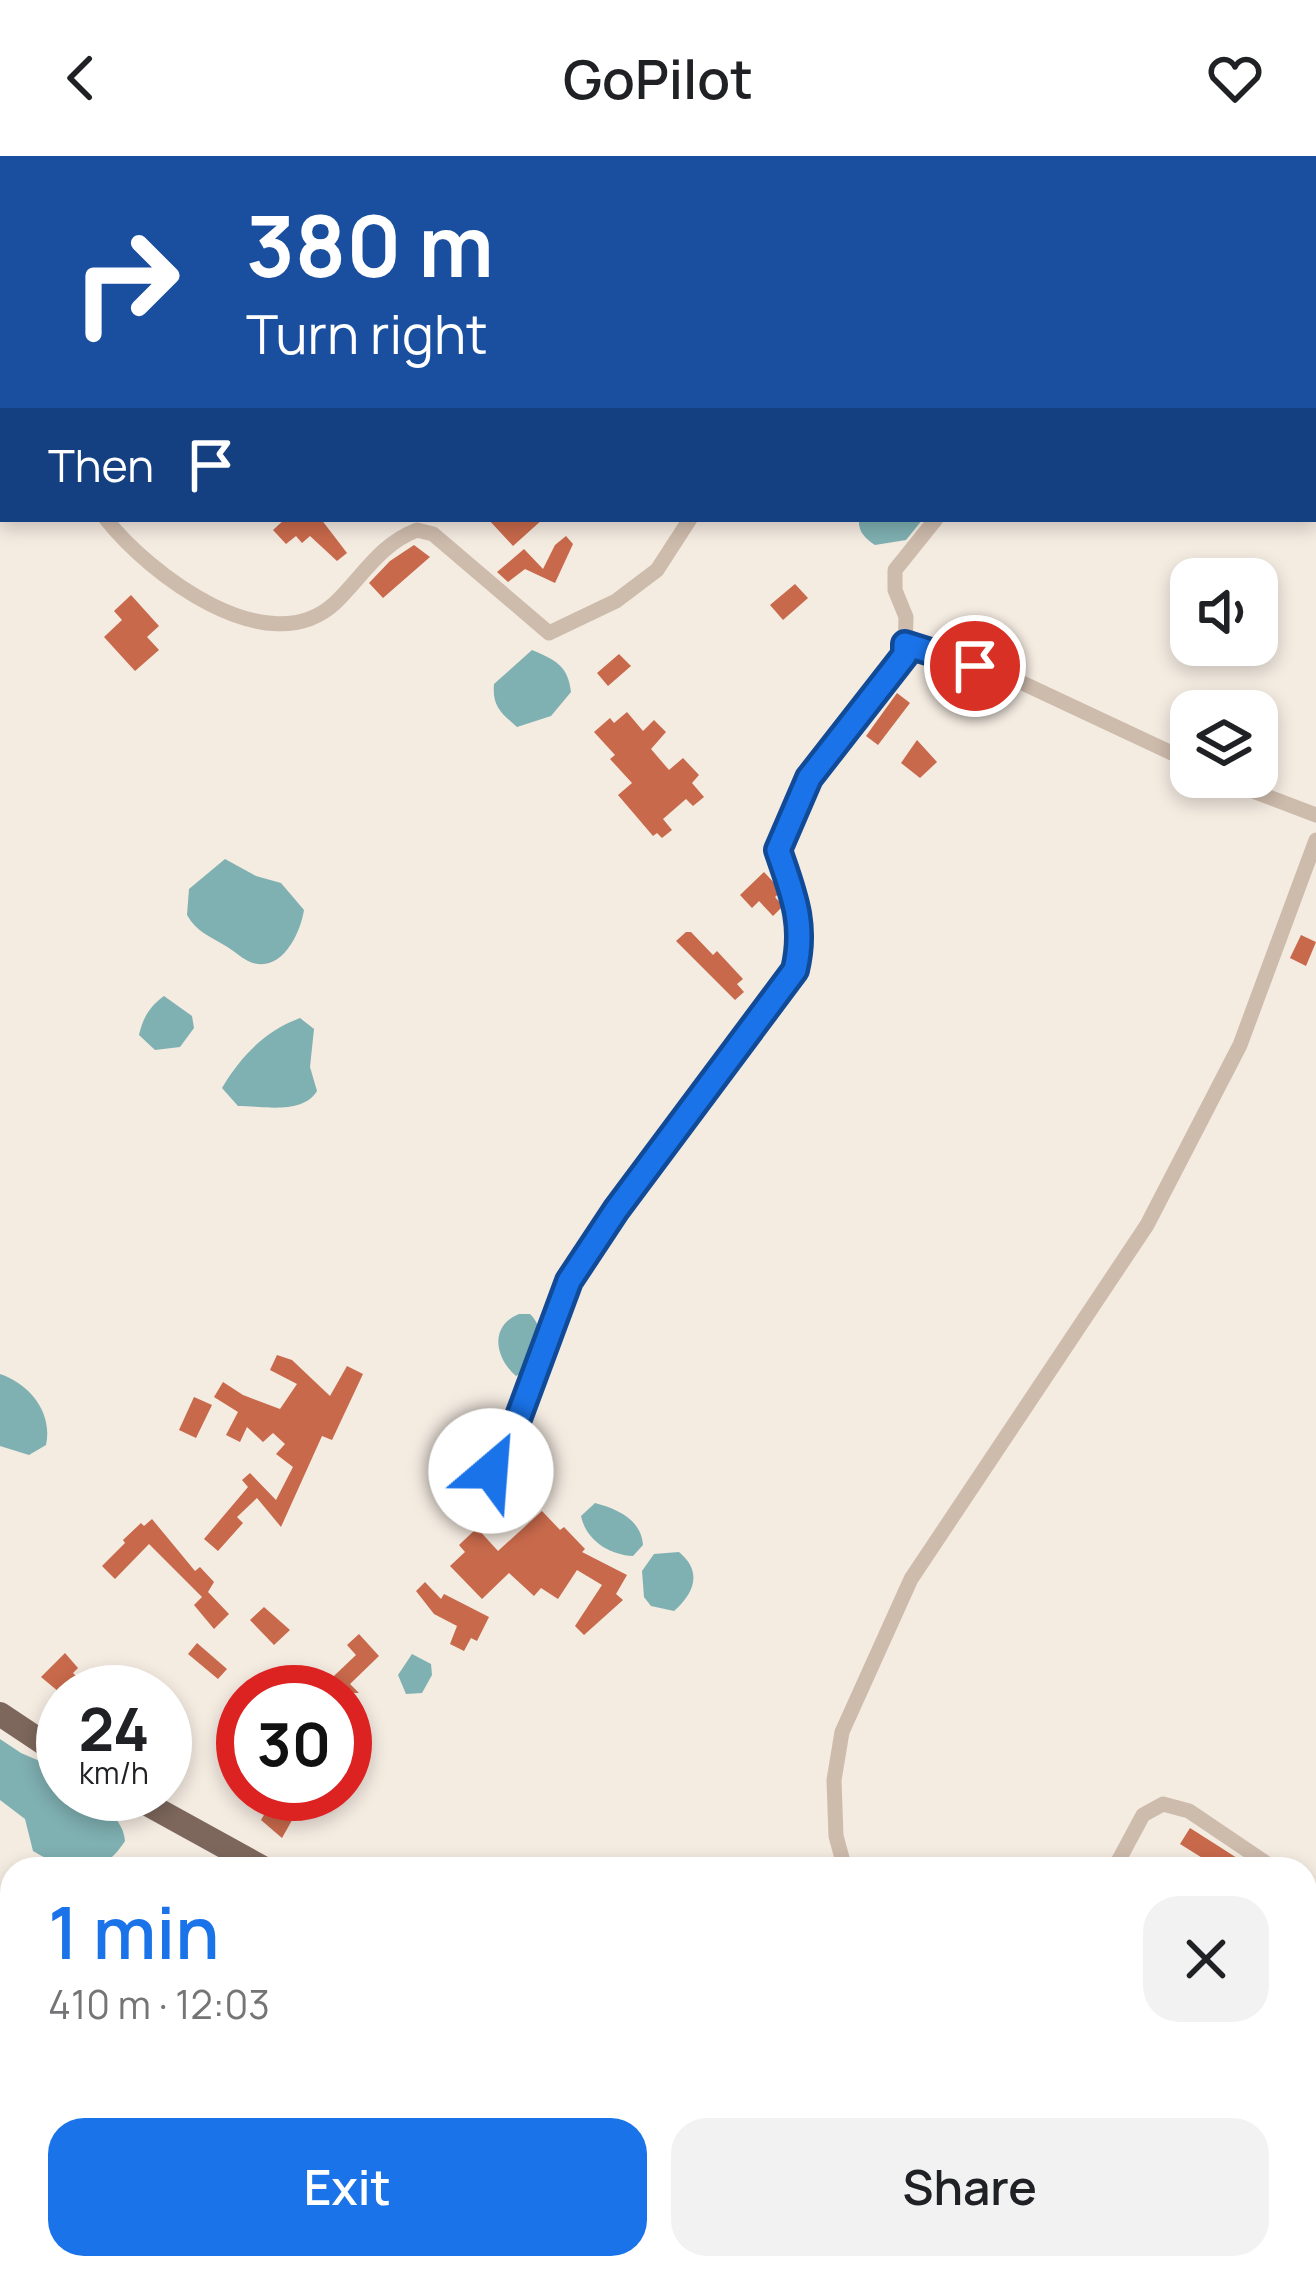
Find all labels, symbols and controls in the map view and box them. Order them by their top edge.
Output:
text: GoPilot [563,41,753,115]
icon: back [48,45,114,111]
icon: heart [1202,45,1268,111]
text: 380 m [246,187,494,302]
icon: right [48,204,204,360]
text: Turn right [246,296,488,370]
icon: arrive [178,432,244,498]
text: Then [48,434,154,496]
map controls [1170,558,1278,798]
button: sound [1170,558,1278,666]
pin [924,615,1026,717]
icon: arrive [942,633,1008,699]
button: layers [1170,690,1278,798]
position arrow [428,1408,554,1534]
speed limit sign: 30 [216,1665,372,1821]
text: 24 [78,1687,150,1769]
text: km/h [79,1752,149,1793]
text: 1 min [48,1882,220,1981]
button: close [1143,1896,1269,2022]
text: 410 m · 12:03 [48,1977,270,2031]
button: Exit [48,2118,647,2256]
button: Share [671,2118,1269,2256]

